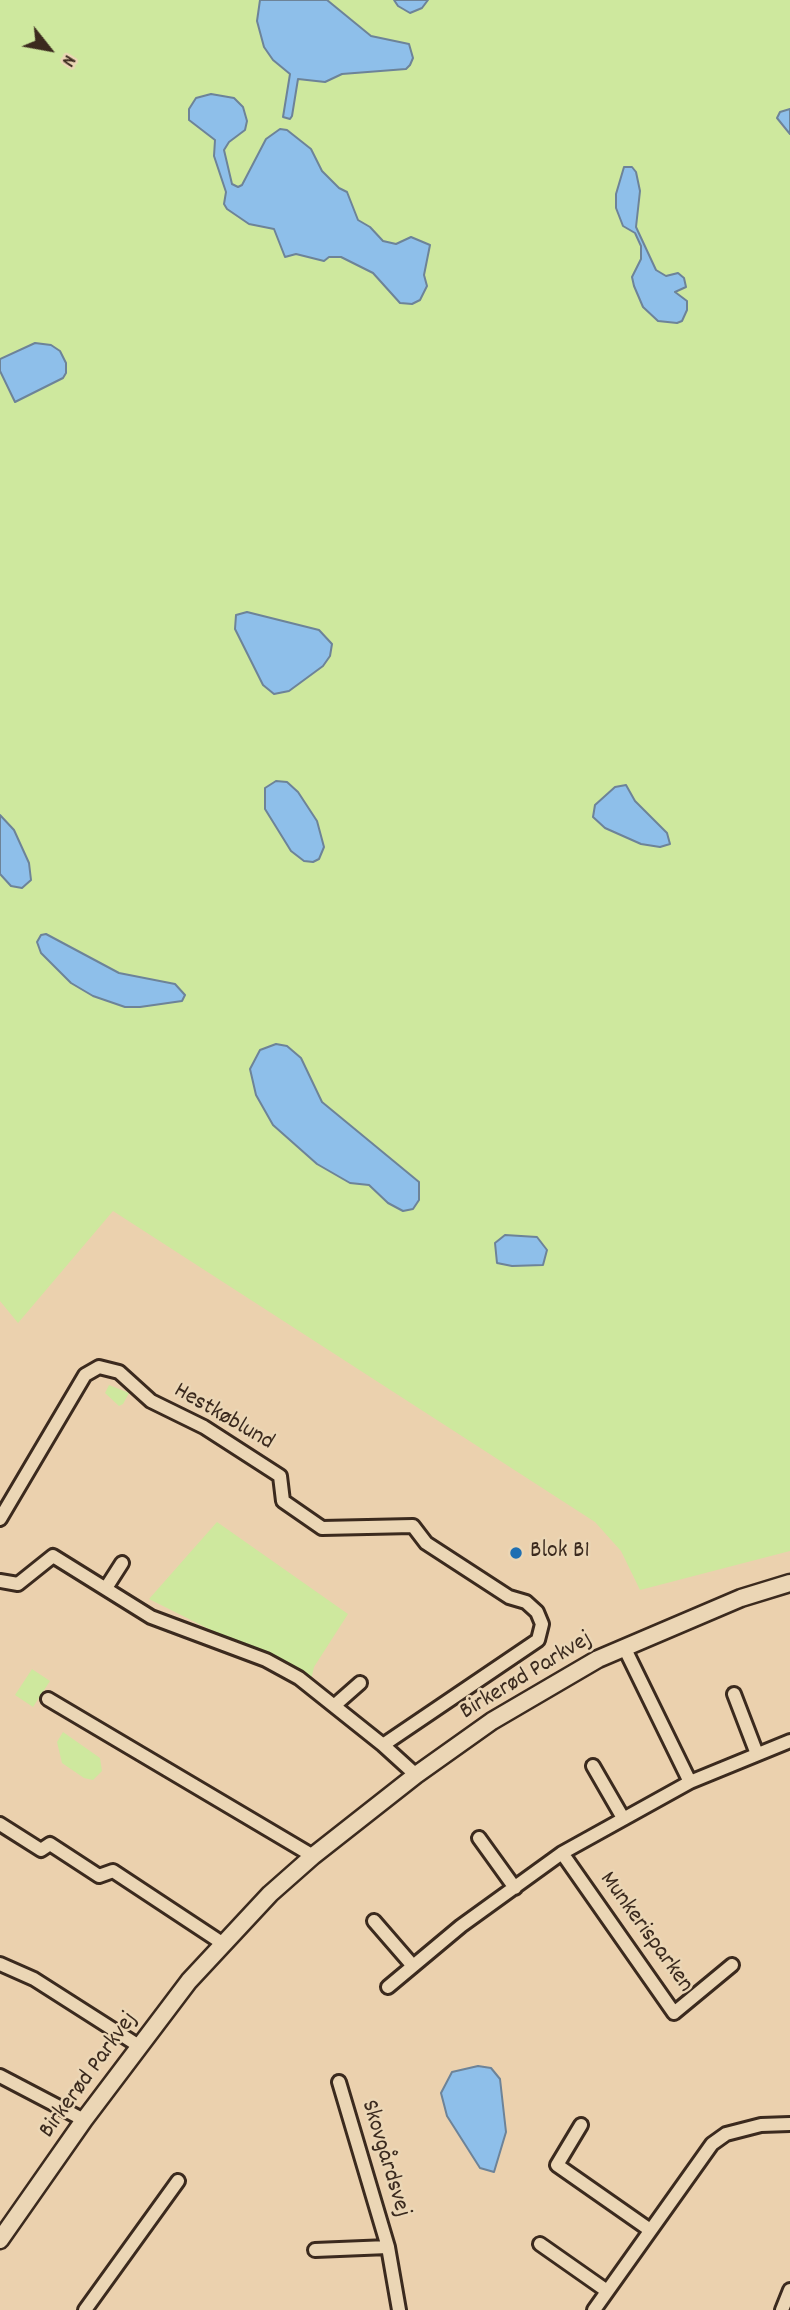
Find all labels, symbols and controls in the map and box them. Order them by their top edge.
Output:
north arrow [14,14,84,84]
text: N [53,49,81,71]
street label: Hestkøblund [168,1378,278,1458]
place label: Blok B1 [530,1539,590,1567]
marker: Blok B1 [508,1545,524,1561]
street label: Birkerød Parkvej [456,1626,598,1728]
street label: Munkerisparken [592,1867,698,1999]
street label: Birkerød Parkvej [35,2007,145,2145]
street label: Skovgårdsvej [353,2097,415,2221]

